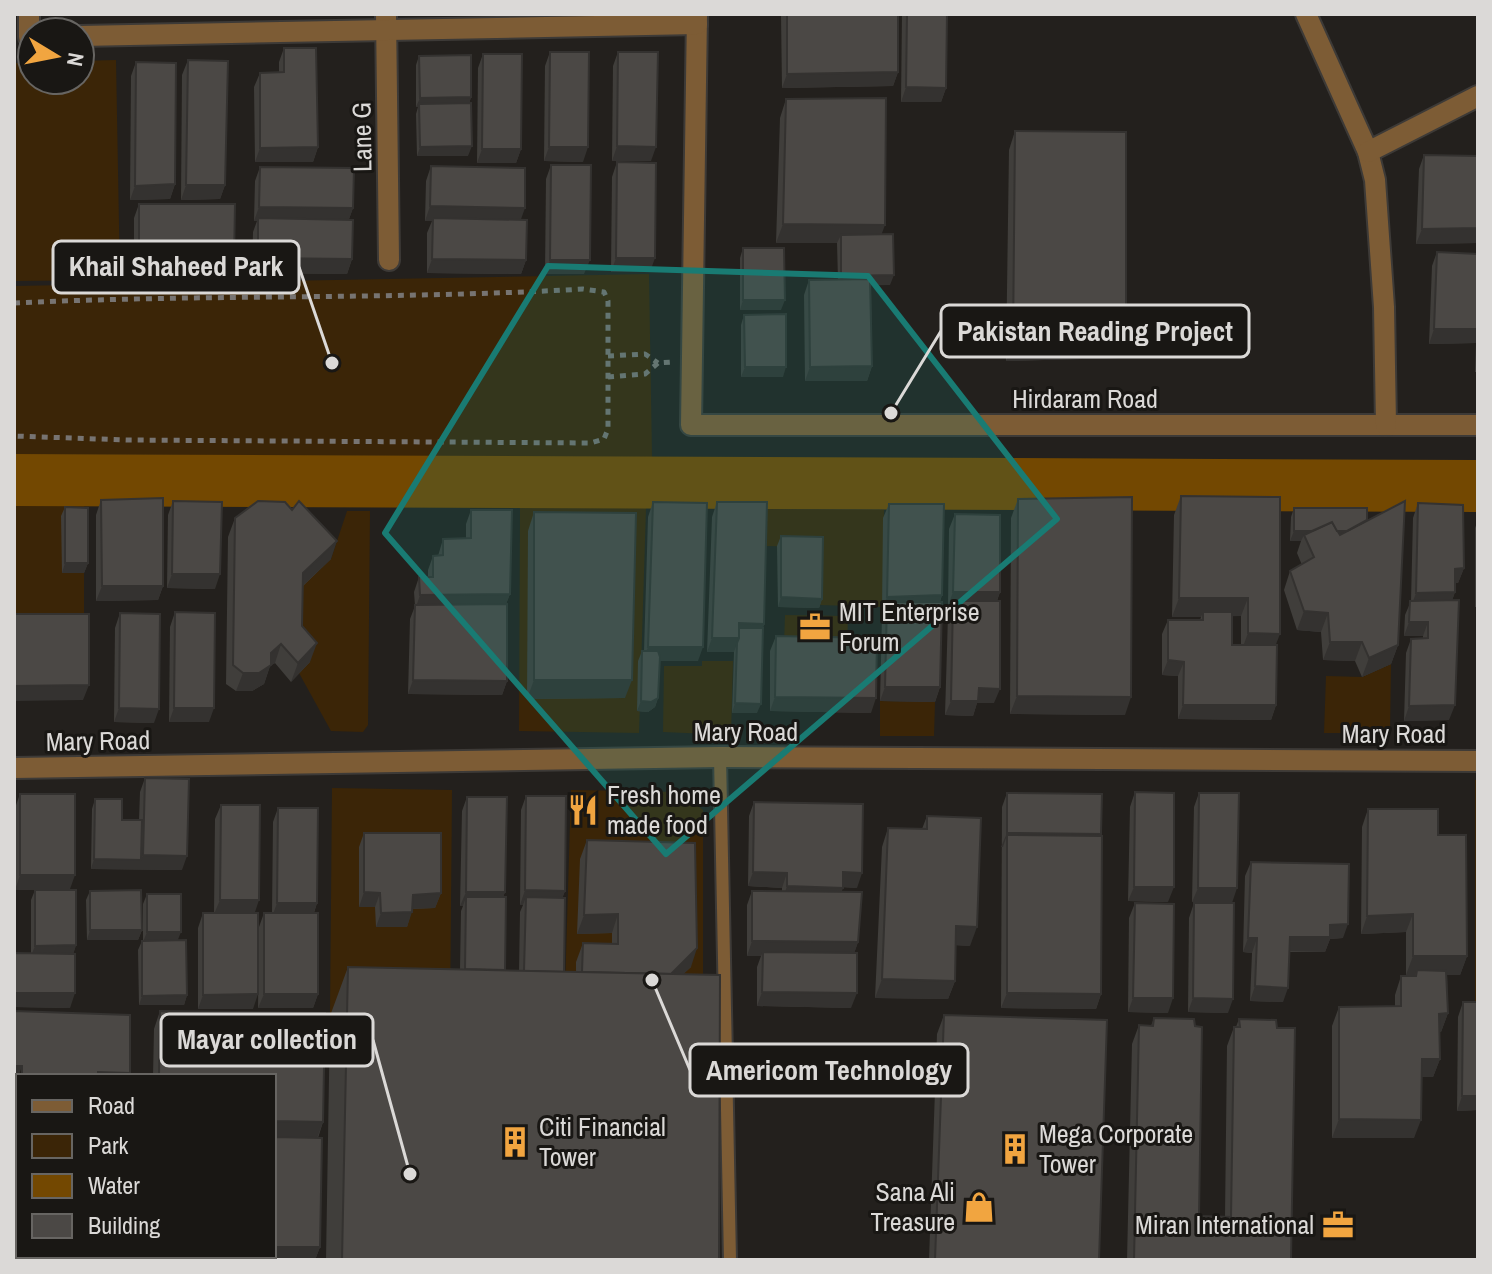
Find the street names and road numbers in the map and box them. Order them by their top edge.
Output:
street label: Lane G [343,102,380,172]
street label: Hirdaram Road [1012,381,1158,416]
street label: Mary Road [694,714,798,749]
street label: Mary Road [1342,716,1446,751]
street label: Mary Road [46,722,150,759]

